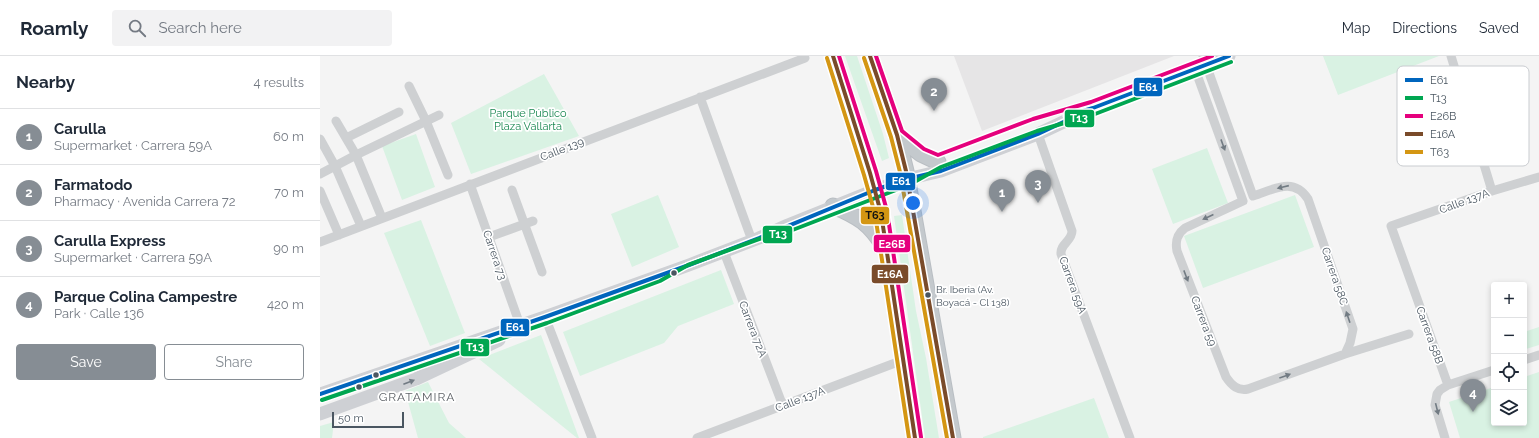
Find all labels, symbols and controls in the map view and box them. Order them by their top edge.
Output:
search box [112,10,392,46]
text: Roamly [20,17,88,39]
icon: search [126,17,148,39]
text: Search here [158,19,242,37]
text: Map [1342,20,1370,36]
text: Directions [1392,20,1457,36]
text: Saved [1479,20,1519,36]
legend [1397,66,1529,166]
text: Nearby [16,72,75,92]
text: E61 [1430,74,1448,87]
text: 4 results [253,75,304,90]
line badge: E61 [1133,77,1163,97]
pin: 2 [921,78,947,111]
text: E61 [1139,81,1158,94]
text: T13 [1430,92,1447,105]
park label: Parque Público Plaza Vallarta [489,107,567,133]
line badge: T13 [1064,109,1095,128]
text: E26B [1430,110,1456,123]
text: T13 [1070,112,1088,125]
text: Carulla [54,120,106,138]
text: E16A [1430,128,1456,141]
text: 1 [26,129,32,144]
text: 60 m [273,129,304,144]
street label: Calle 139 [538,135,586,164]
text: Supermarket · Carrera 59A [54,138,212,153]
one-way arrow [1220,139,1226,151]
text: T63 [1430,146,1449,159]
pin: 3 [1025,170,1051,203]
line badge: E61 [885,172,916,191]
text: E61 [892,175,911,188]
text: Farmatodo [54,176,132,194]
pin: 1 [989,179,1015,212]
text: 2 [25,185,33,200]
text: 70 m [274,185,304,200]
one-way arrow [1276,185,1289,191]
street label: Calle 137A [1437,186,1491,216]
your location [903,193,923,213]
text: Pharmacy · Avenida Carrera 72 [54,194,236,209]
line badge: T63 [860,206,890,225]
text: T63 [865,209,885,222]
one-way arrow [1202,214,1214,220]
line badge: T13 [762,225,793,244]
street label: Carrera 73 [480,228,509,282]
text: T13 [769,228,787,241]
text: Carulla Express [54,232,166,250]
line badge: E26B [873,234,911,253]
text: E26B [879,238,906,251]
text: 3 [25,241,33,256]
text: 90 m [273,241,304,256]
street label: Carrera 58C [1319,246,1351,307]
text: Supermarket · Carrera 59A [54,250,212,265]
street label: Carrera 59A [1056,255,1089,316]
line badge: E16A [871,264,909,284]
unlabelled marker [669,268,679,278]
text: E16A [877,268,904,281]
one-way arrow [1184,271,1190,283]
map controls [1491,282,1527,426]
button: + [1491,282,1527,318]
place label: Br. Iberia (Av. Boyacá - Cl 138) [936,284,1010,308]
text: Parque Colina Campestre [54,288,237,306]
marker: Br. Iberia (Av. Boyacá - Cl 138) [923,290,933,300]
street label: Carrera 59 [1188,294,1219,348]
text: 4 [25,297,33,312]
text: 420 m [267,297,304,312]
street label: Carrera 72A [736,299,769,360]
street label: Carrera 58B [1413,305,1446,366]
text: Park · Calle 136 [54,306,144,321]
one-way arrow [1345,311,1351,323]
line badge: E61 [500,318,530,337]
button: − [1491,318,1527,354]
text: E61 [506,321,525,334]
line badge: T13 [460,338,490,357]
text: T13 [466,341,484,354]
button: Save [16,344,156,380]
button: Share [164,344,304,380]
button: locate [1491,354,1527,390]
unlabelled marker [371,370,381,380]
one-way arrow [1279,373,1291,379]
one-way arrow [404,378,416,384]
pin: 4 [1460,379,1486,412]
unlabelled marker [354,382,364,392]
street label: Calle 137A [774,384,827,415]
district label: GRATAMIRA [379,390,455,404]
button: layers [1491,390,1527,426]
one-way arrow [1434,403,1440,416]
scale bar [332,410,404,429]
text: 50 m [338,412,364,425]

